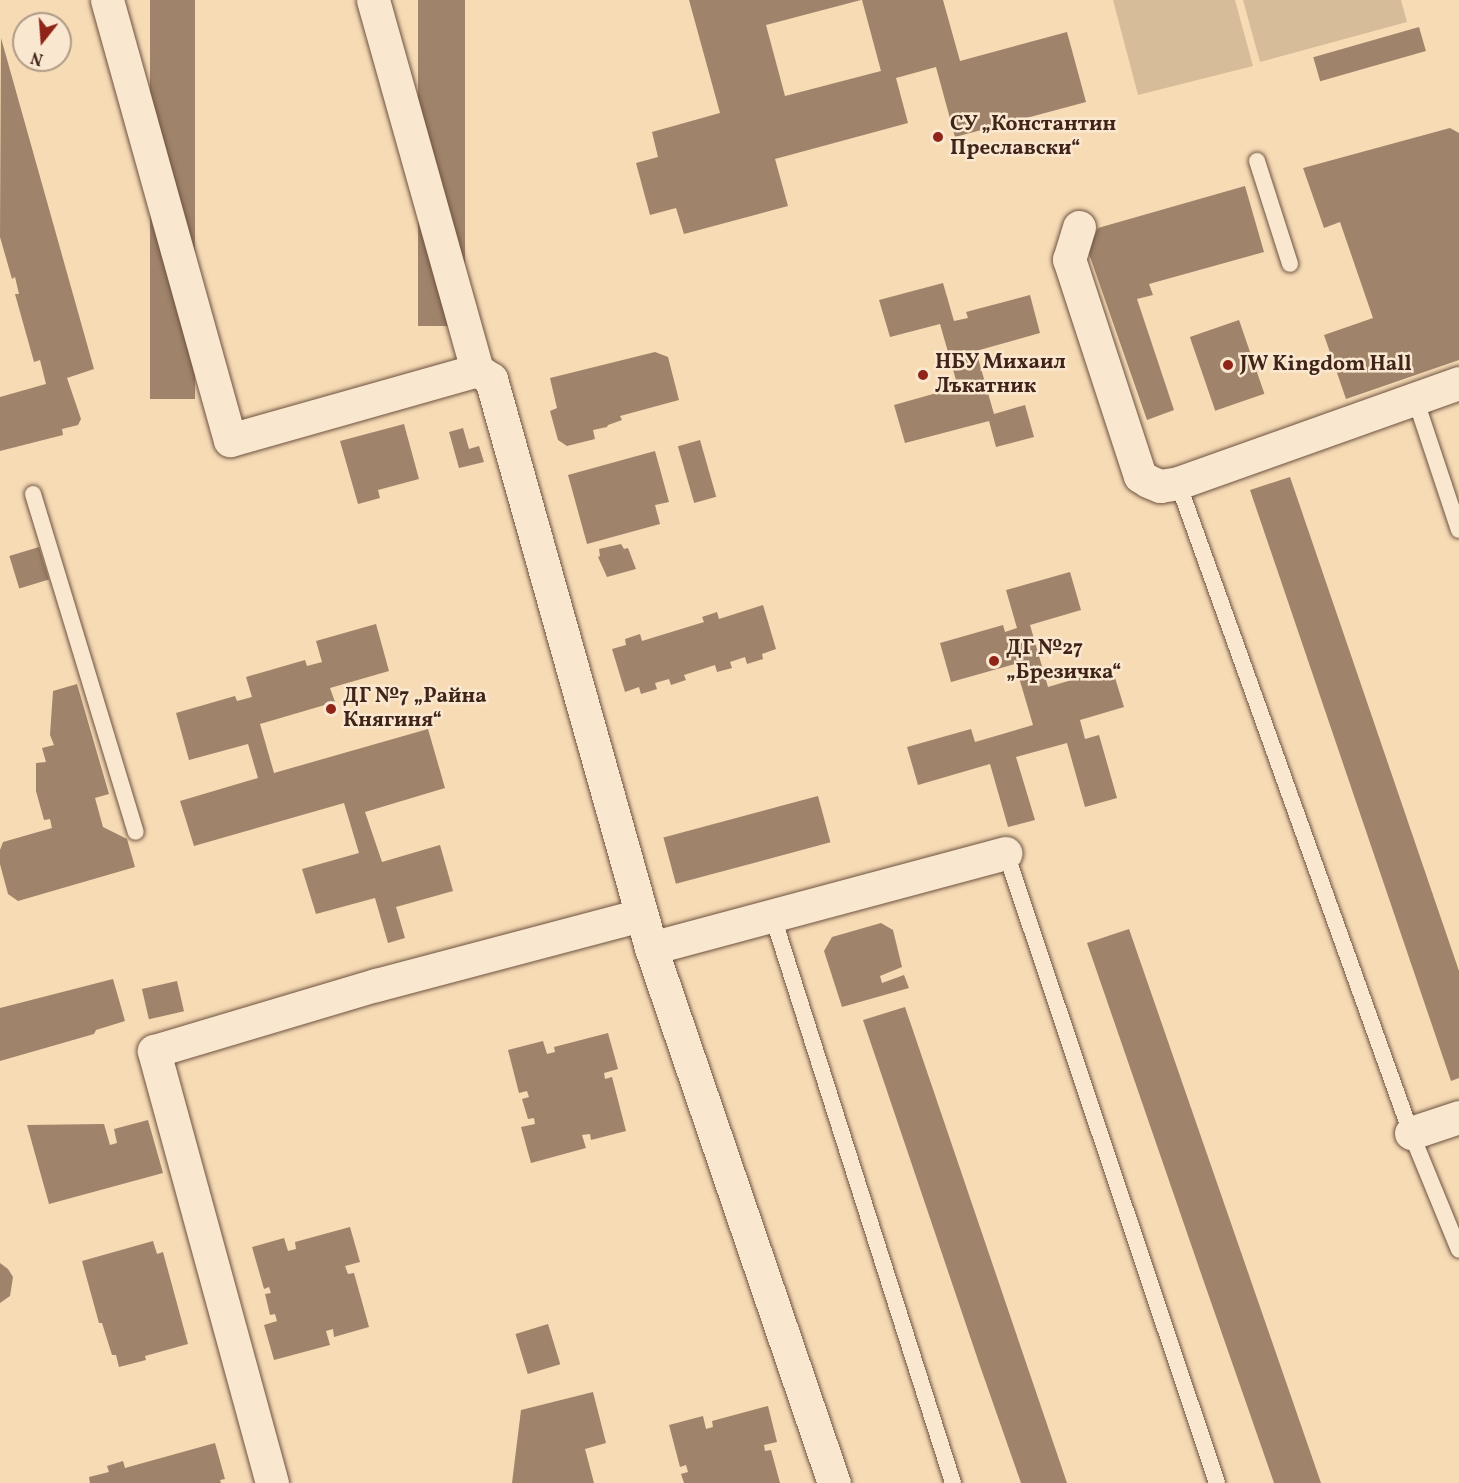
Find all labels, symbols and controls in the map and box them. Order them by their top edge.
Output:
north arrow [12,12,72,72]
text: N [29,45,46,70]
place label: СУ „Константин Преславски“ [950,112,1117,162]
marker: СУ „Константин Преславски“ [931,130,945,144]
place label: НБУ Михаил Лъкатник [935,350,1066,400]
place label: JW Kingdom Hall [1240,352,1412,378]
marker: JW Kingdom Hall [1221,358,1235,372]
marker: НБУ Михаил Лъкатник [916,368,930,382]
place label: ДГ №27 „Брезичка“ [1006,636,1122,686]
marker: ДГ №27 „Брезичка“ [987,654,1001,668]
place label: ДГ №7 „Райна Княгиня“ [343,684,487,734]
marker: ДГ №7 „Райна Княгиня“ [324,702,338,716]

